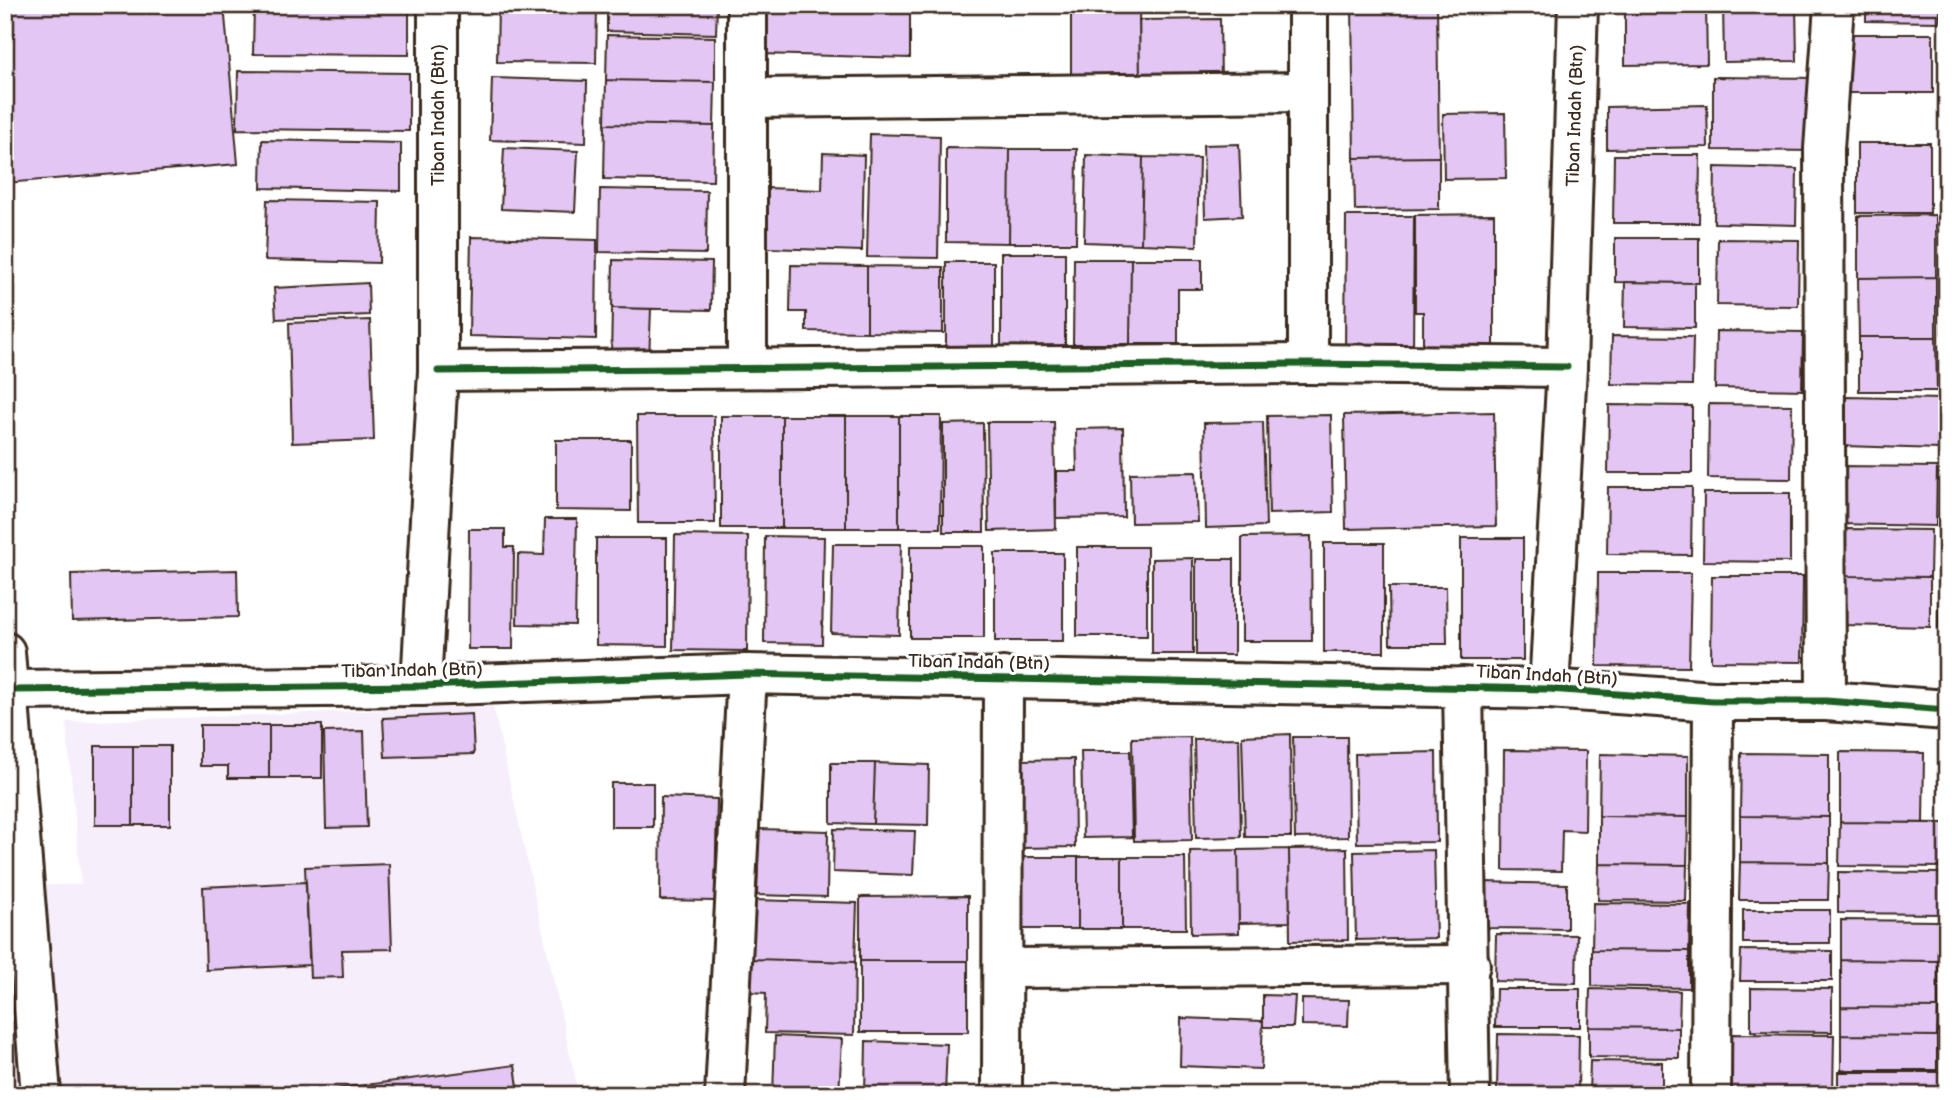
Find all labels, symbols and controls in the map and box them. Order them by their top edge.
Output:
street label: Tiban Indah (Btn) [428,44,449,186]
street label: Tiban Indah (Btn) [1562,44,1588,187]
street label: Tiban Indah (Btn) [908,651,1050,674]
street label: Tiban Indah (Btn) [341,659,483,682]
street label: Tiban Indah (Btn) [1476,661,1618,690]

